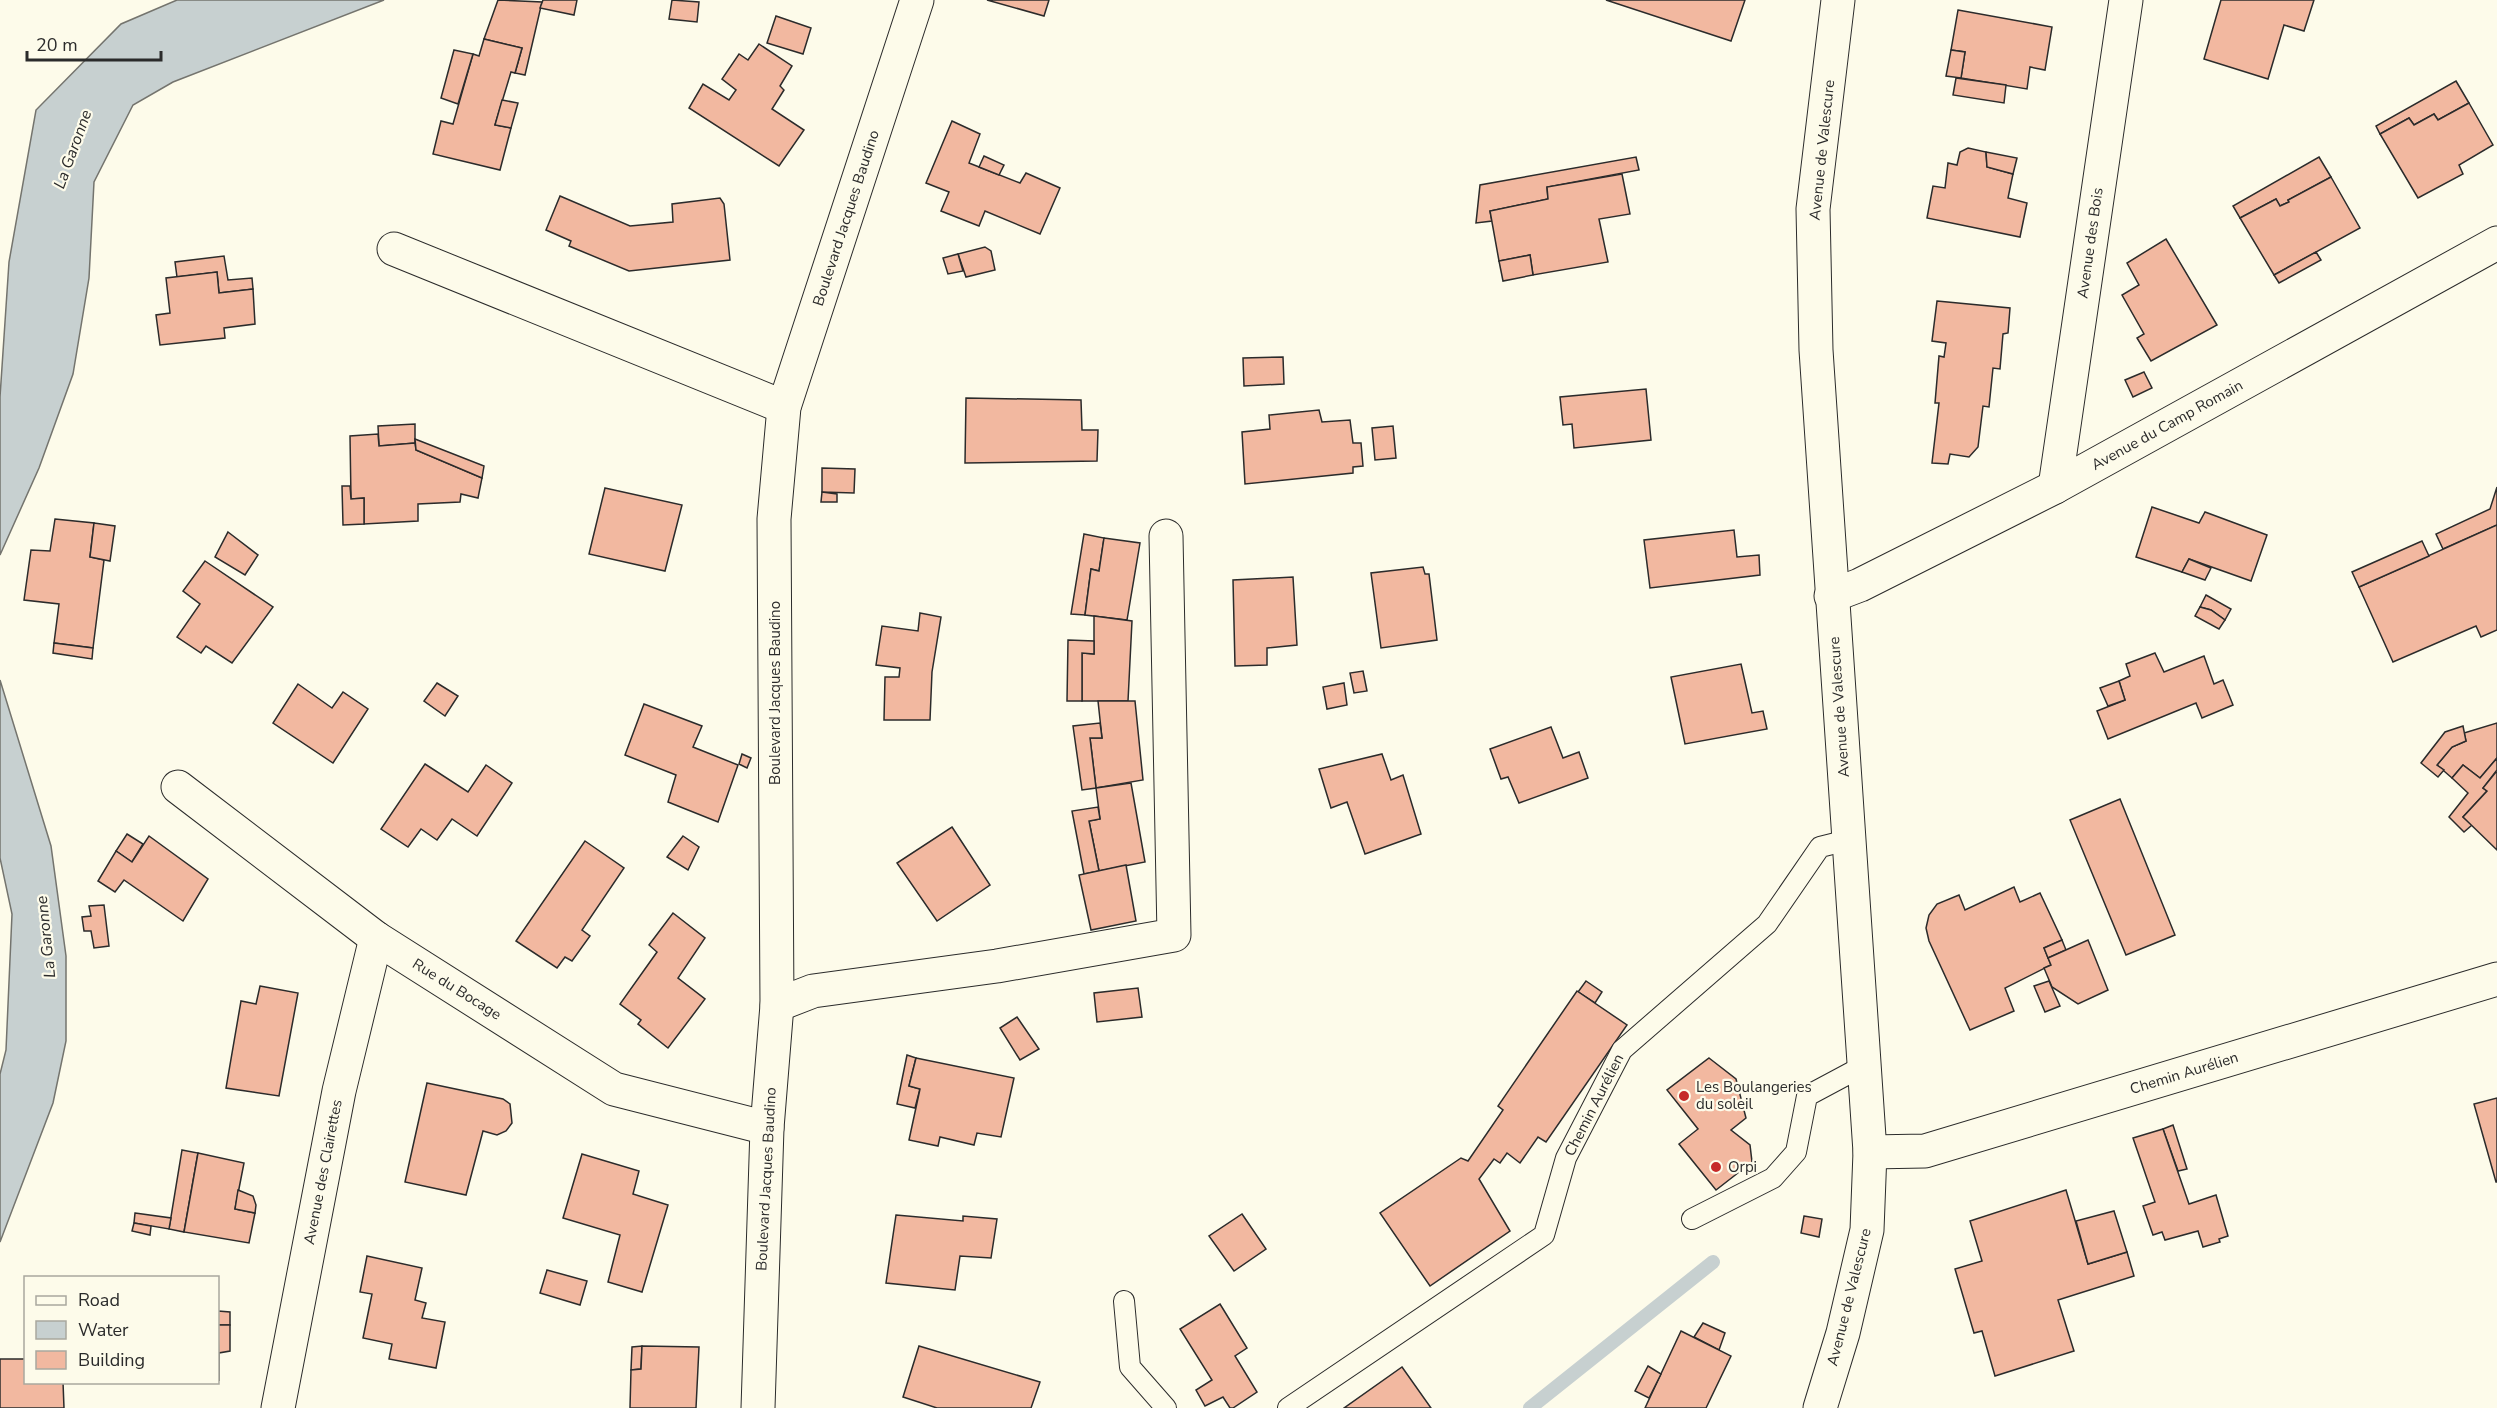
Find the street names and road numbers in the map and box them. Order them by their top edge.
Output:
street label: Avenue de Valescure [1805,79,1839,221]
street label: Boulevard Jacques Baudino [808,127,884,309]
street label: Avenue des Bois [2072,186,2108,300]
street label: Avenue du Camp Romain [2088,375,2246,475]
street label: Boulevard Jacques Baudino [765,601,785,785]
street label: Avenue de Valescure [1824,636,1854,778]
street label: Rue du Bocage [409,954,505,1024]
street label: Chemin Aurélien [2127,1047,2241,1099]
street label: Chemin Aurélien [1560,1050,1628,1160]
street label: Boulevard Jacques Baudino [751,1087,781,1271]
street label: Avenue des Clairettes [299,1098,347,1246]
street label: Avenue de Valescure [1822,1226,1876,1368]

